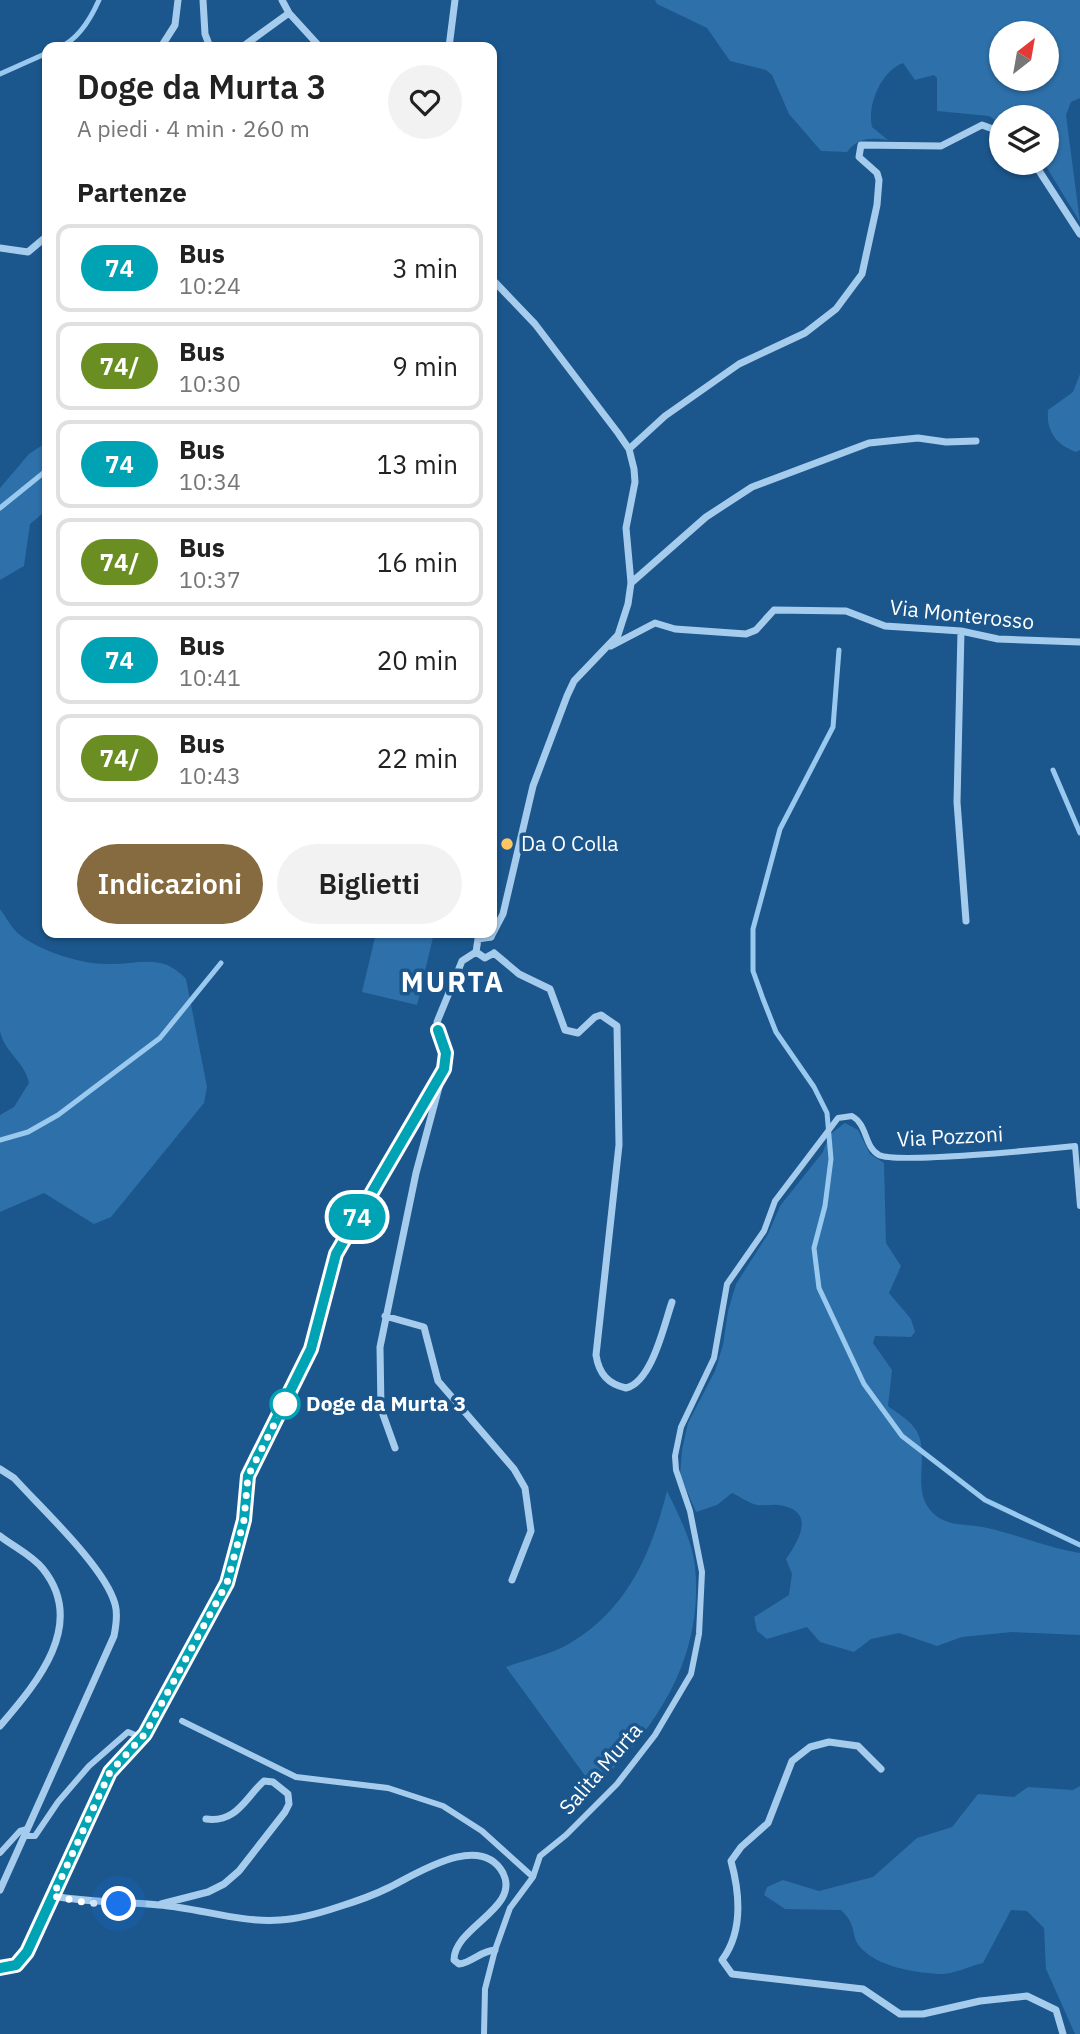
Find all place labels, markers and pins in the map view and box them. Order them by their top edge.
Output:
place label: Da O Colla [521,829,618,857]
marker: Da O Colla [499,836,515,852]
marker: Doge da Murta 3 [270,1389,300,1419]
place label: Doge da Murta 3 [306,1389,466,1417]

